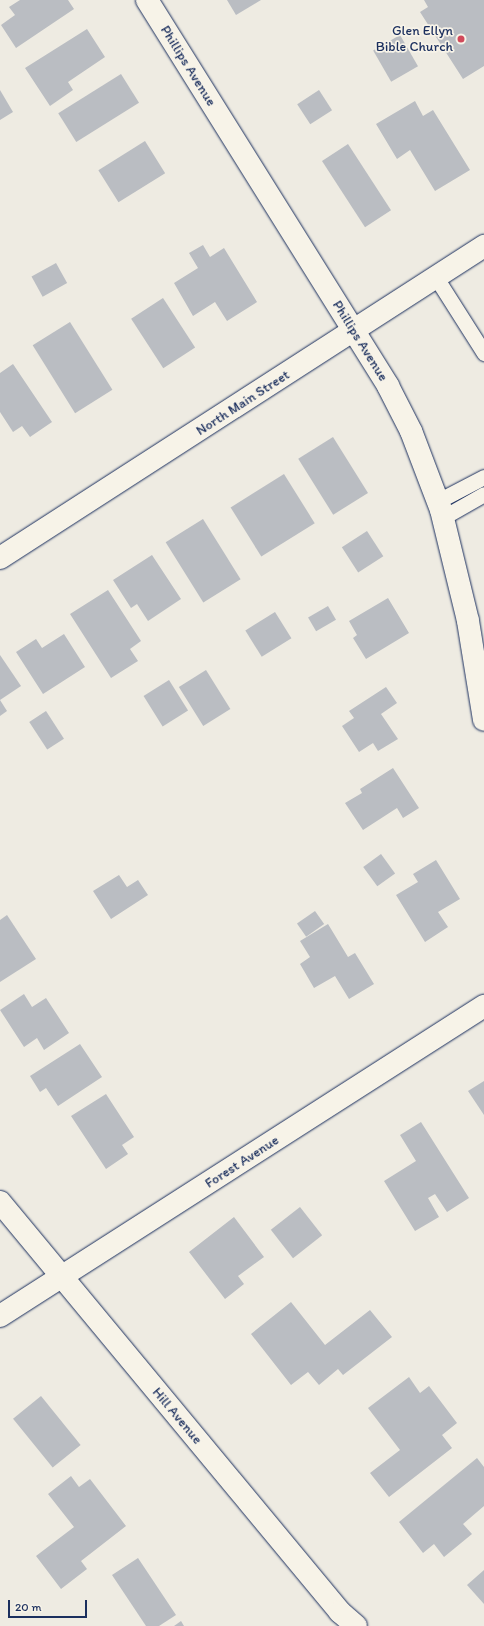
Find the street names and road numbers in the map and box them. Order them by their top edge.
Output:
street label: Phillips Avenue [157,23,219,109]
street label: Phillips Avenue [329,298,391,384]
street label: North Main Street [193,367,293,439]
street label: Forest Avenue [202,1132,282,1192]
street label: Hill Avenue [149,1385,205,1447]

